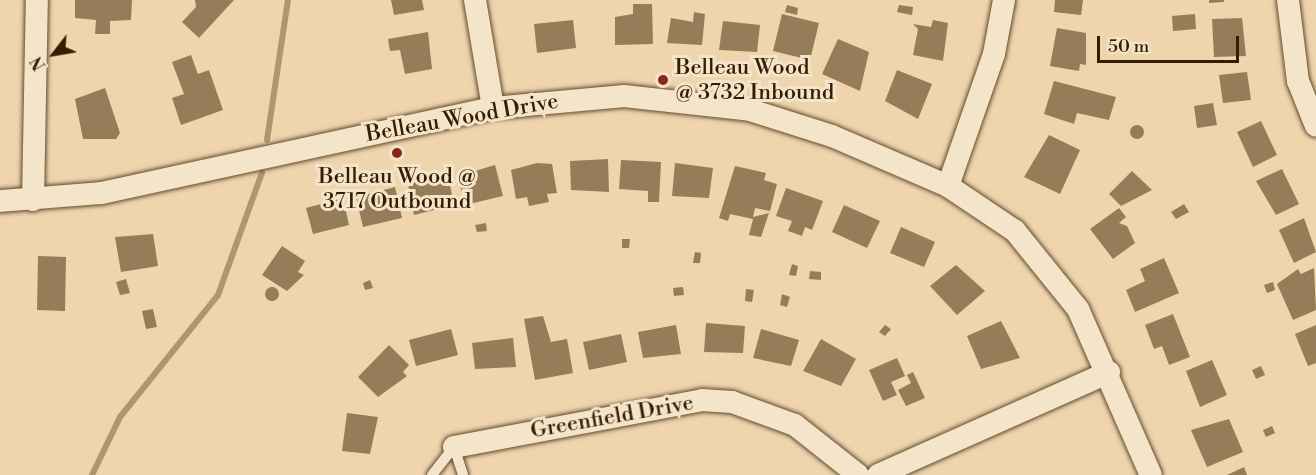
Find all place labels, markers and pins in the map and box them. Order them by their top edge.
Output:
place label: Belleau Wood @ 3732 Inbound [675,54,834,106]
marker: Belleau Wood @ 3732 Inbound [656,73,670,87]
marker: Belleau Wood @ 3717 Outbound [390,146,404,160]
place label: Belleau Wood @ 3717 Outbound [318,163,476,214]

